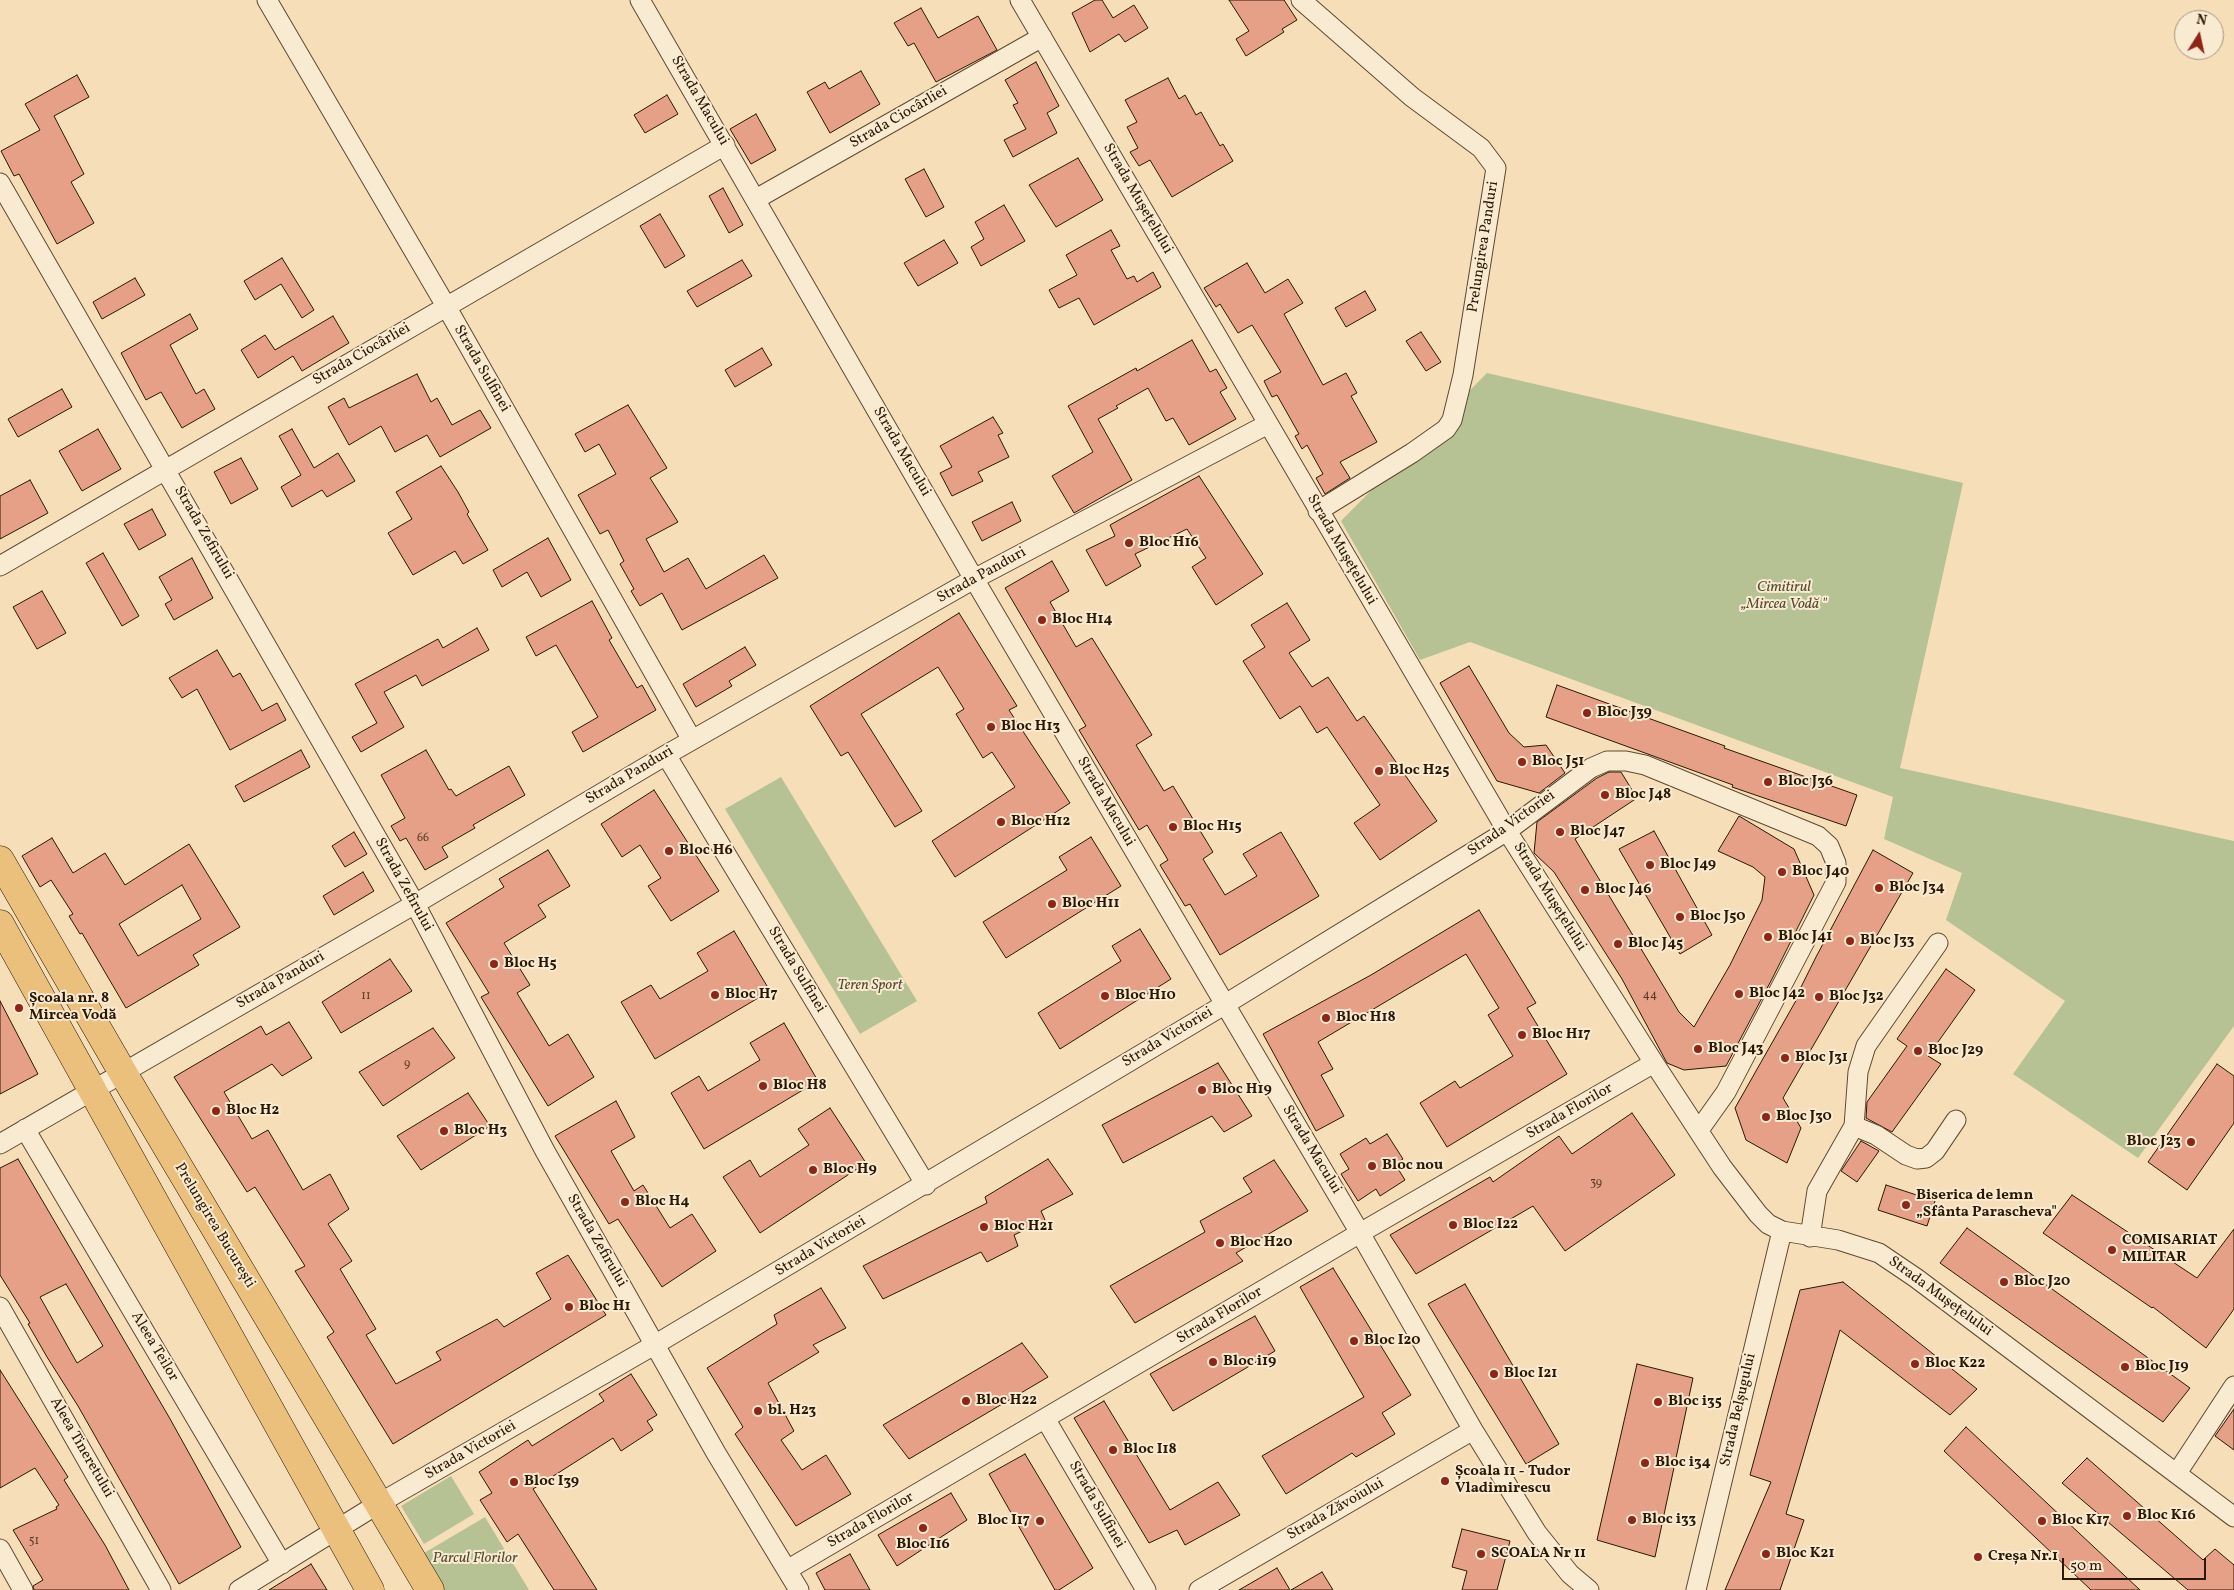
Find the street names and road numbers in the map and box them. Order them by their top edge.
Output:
street label: Strada Macului [666,53,732,149]
street label: Strada Ciocârliei [847,83,951,153]
street label: Strada Mușețelului [1098,141,1176,257]
street label: Prelungirea Panduri [1465,180,1503,314]
street label: Strada Ciocârliei [310,320,414,390]
street label: Strada Sulfinei [449,322,513,416]
street label: Strada Macului [868,404,934,500]
street label: Strada Zefirului [169,483,237,583]
street label: Strada Mușețelului [1302,492,1380,608]
street label: Strada Panduri [934,544,1030,608]
street label: Strada Panduri [583,743,677,809]
street label: Strada Macului [1072,754,1138,850]
street label: Strada Victoriei [1465,787,1559,861]
street label: Strada Zefirului [370,835,436,935]
street label: Strada Mușețelului [1508,839,1590,955]
street label: Strada Sulfinei [763,924,829,1016]
street label: Strada Panduri [234,948,328,1014]
street label: Strada Victoriei [1119,1004,1217,1072]
street label: Strada Florilor [1524,1080,1616,1144]
street label: Strada Macului [1277,1102,1345,1198]
street label: Prelungirea București [170,1160,258,1292]
street label: Strada Zefirului [562,1191,630,1291]
street label: Strada Victoriei [772,1213,870,1281]
street label: Strada Mușețelului [1884,1253,1996,1341]
street label: Strada Florilor [1174,1283,1266,1349]
street label: Aleea Teilor [126,1309,182,1385]
street label: Strada Belșugului [1717,1352,1761,1468]
street label: Aleea Tineretului [45,1395,117,1501]
street label: Strada Victoriei [422,1418,520,1484]
street label: Strada Sulfinei [1064,1458,1128,1552]
street label: Strada Zăvoiului [1284,1475,1388,1545]
street label: Strada Florilor [825,1489,917,1553]

